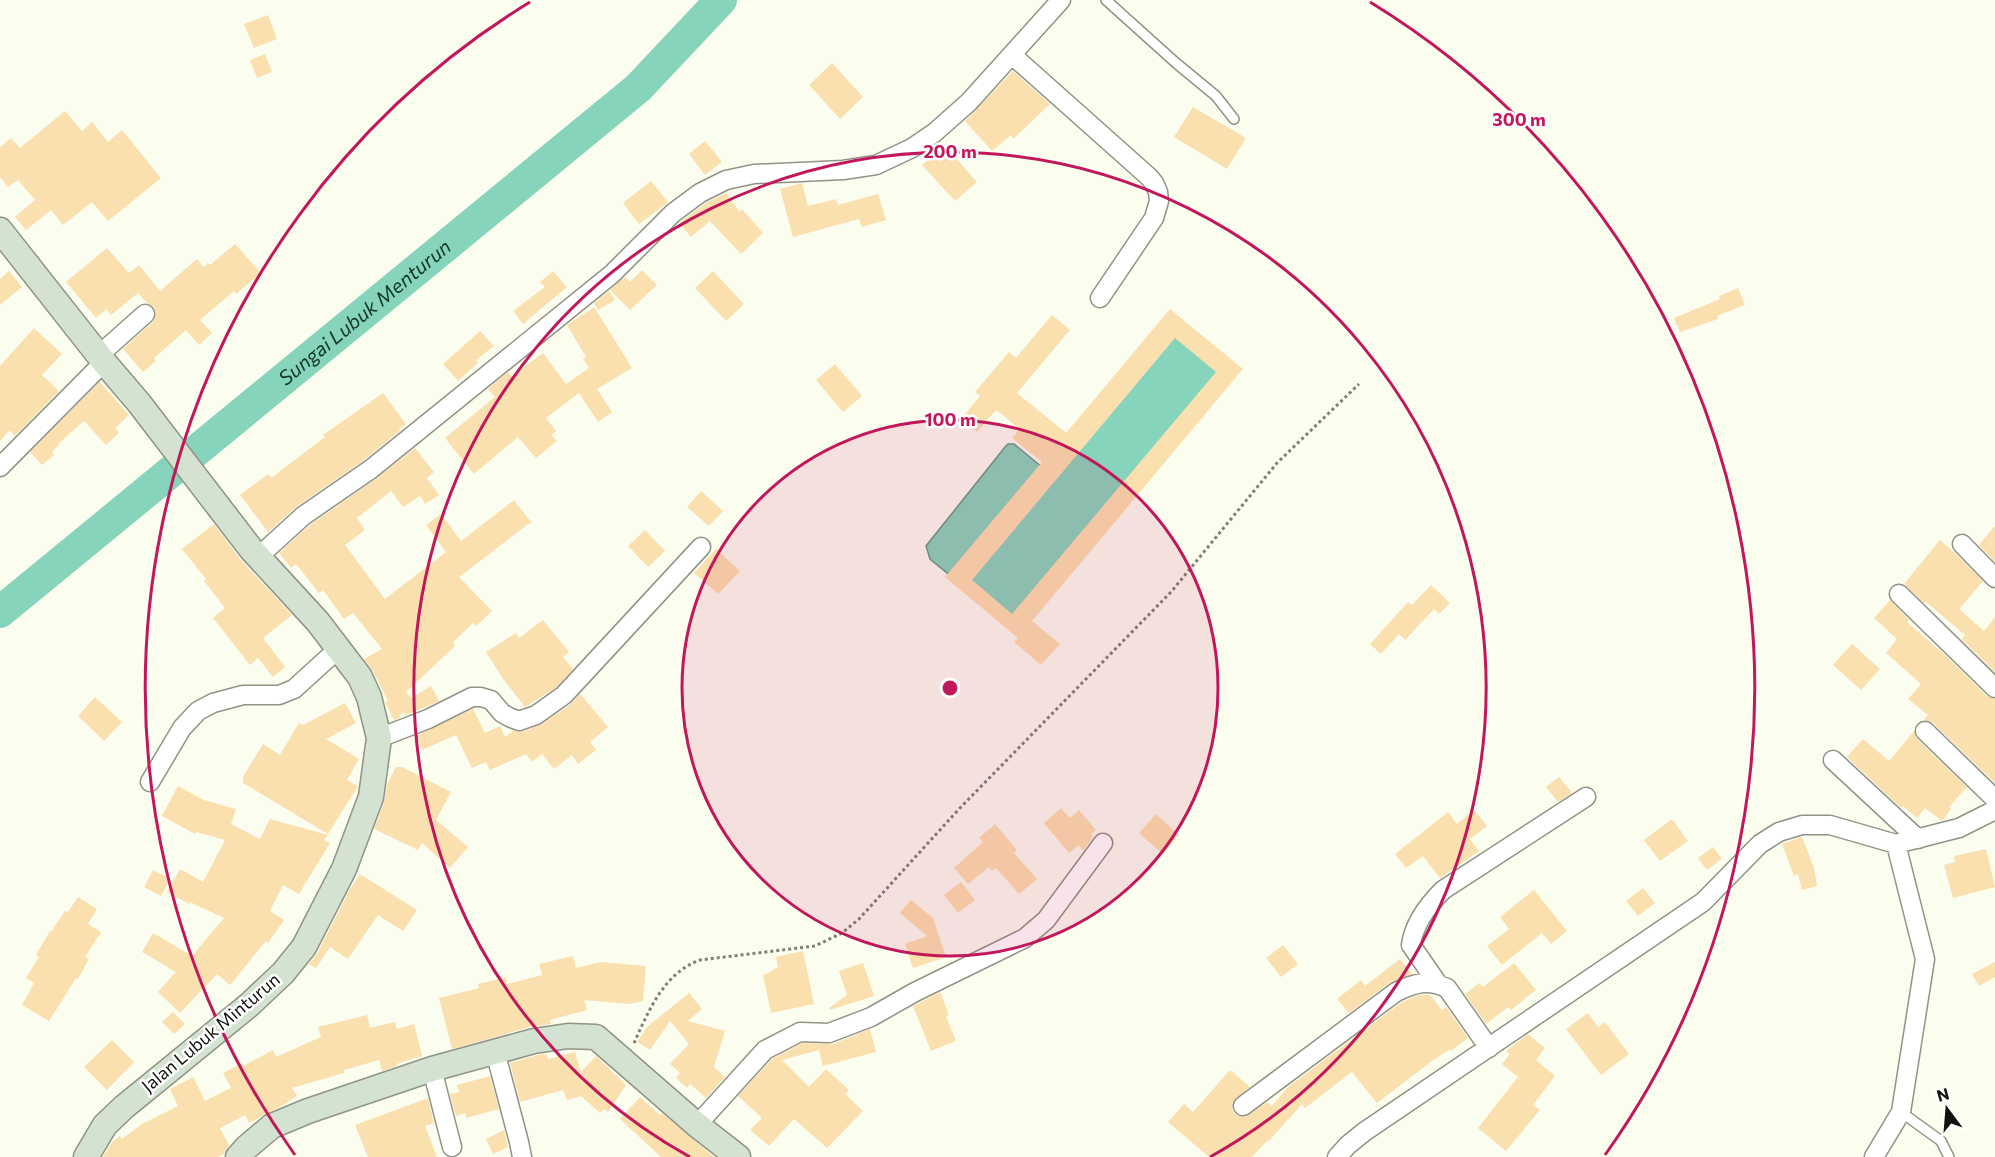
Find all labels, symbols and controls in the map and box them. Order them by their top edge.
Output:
text: 300 m [1492,108,1546,130]
text: 200 m [923,140,977,162]
water label: Sungai Lubuk Menturun [273,234,455,389]
text: 100 m [924,408,976,430]
centre of rings [940,678,960,698]
street label: Jalan Lubuk Minturun [137,968,284,1097]
north arrow [1917,1079,1977,1139]
text: N [1934,1083,1951,1105]

